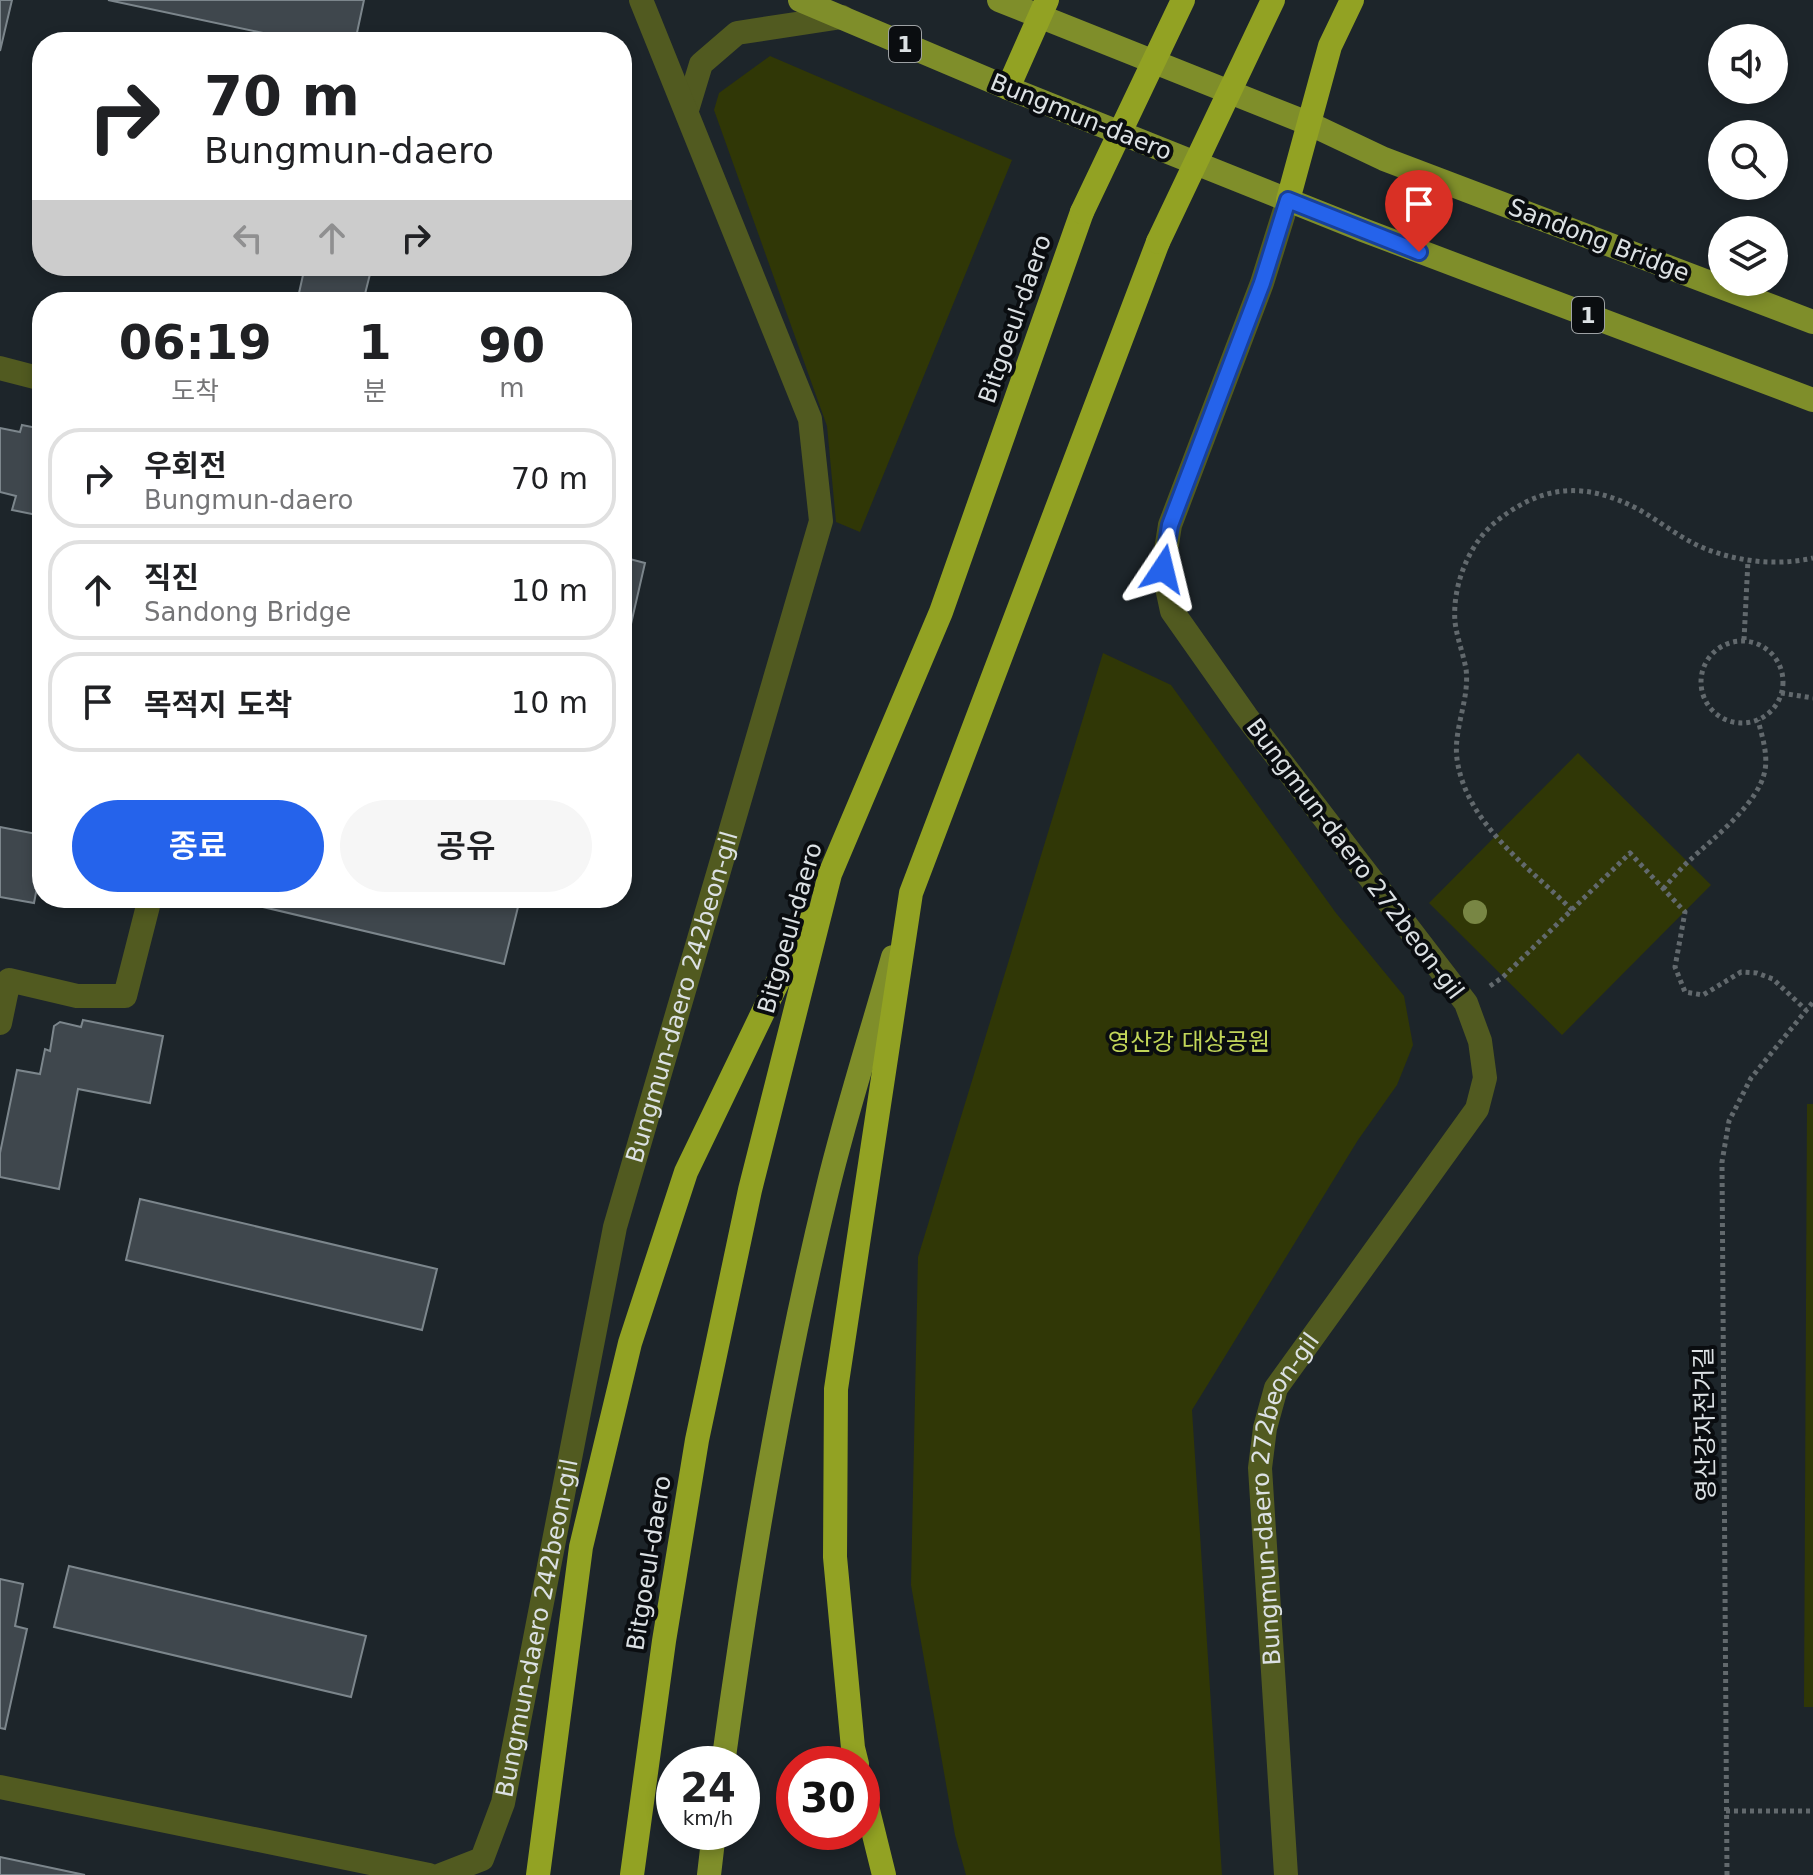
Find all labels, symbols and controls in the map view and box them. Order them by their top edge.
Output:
map controls [1708,24,1788,296]
button: sound [1708,24,1788,104]
road number: 1 [889,26,921,62]
text: 70 m [204,63,360,128]
icon: right [72,64,176,168]
street label: Bungmun-daero [986,68,1176,166]
button: search [1708,120,1788,200]
text: Bungmun-daero [204,130,494,171]
pin [1385,170,1453,252]
icon: arrive [1397,182,1441,226]
street label: Sandong Bridge [1505,193,1693,287]
icon: left [226,216,270,260]
icon: ahead [310,216,354,260]
icon: right [394,216,438,260]
button: layers [1708,216,1788,296]
street label: Bitgoeul-daero [973,231,1057,407]
road number: 1 [1572,297,1604,333]
text: 06:19 [119,314,272,370]
text: 1 [358,314,392,370]
text: 90 [478,317,545,373]
text: m [499,373,525,403]
text: 도착 [171,376,219,406]
text: 분 [363,376,387,406]
text: 우회전 [144,448,227,483]
icon: right [76,456,120,500]
text: 70 m [511,461,588,496]
text: Bungmun-daero [144,485,353,515]
position arrow [1121,527,1205,611]
text: 직진 [144,560,199,595]
icon: ahead [76,568,120,612]
text: 10 m [511,573,588,608]
text: Sandong Bridge [144,597,351,627]
icon: arrive [76,680,120,724]
text: 10 m [511,685,588,720]
text: 목적지 도착 [144,687,292,722]
street label: Bungmun-daero 272beon-gil [1240,713,1470,1005]
button: 종료 [72,800,324,892]
button: 공유 [340,800,592,892]
street label: Bungmun-daero 242beon-gil [620,828,744,1166]
street label: Bitgoeul-daero [752,839,828,1017]
park label: 영산강 대상공원 [1108,1028,1270,1056]
street label: Bungmun-daero 272beon-gil [1246,1328,1325,1666]
street label: 영산강자전거길 [1690,1346,1720,1502]
street label: Bungmun-daero 242beon-gil [490,1457,584,1800]
street label: Bitgoeul-daero [621,1474,677,1652]
speed limit sign: 30 [776,1746,880,1850]
text: 24 [680,1765,736,1811]
text: km/h [683,1806,733,1830]

